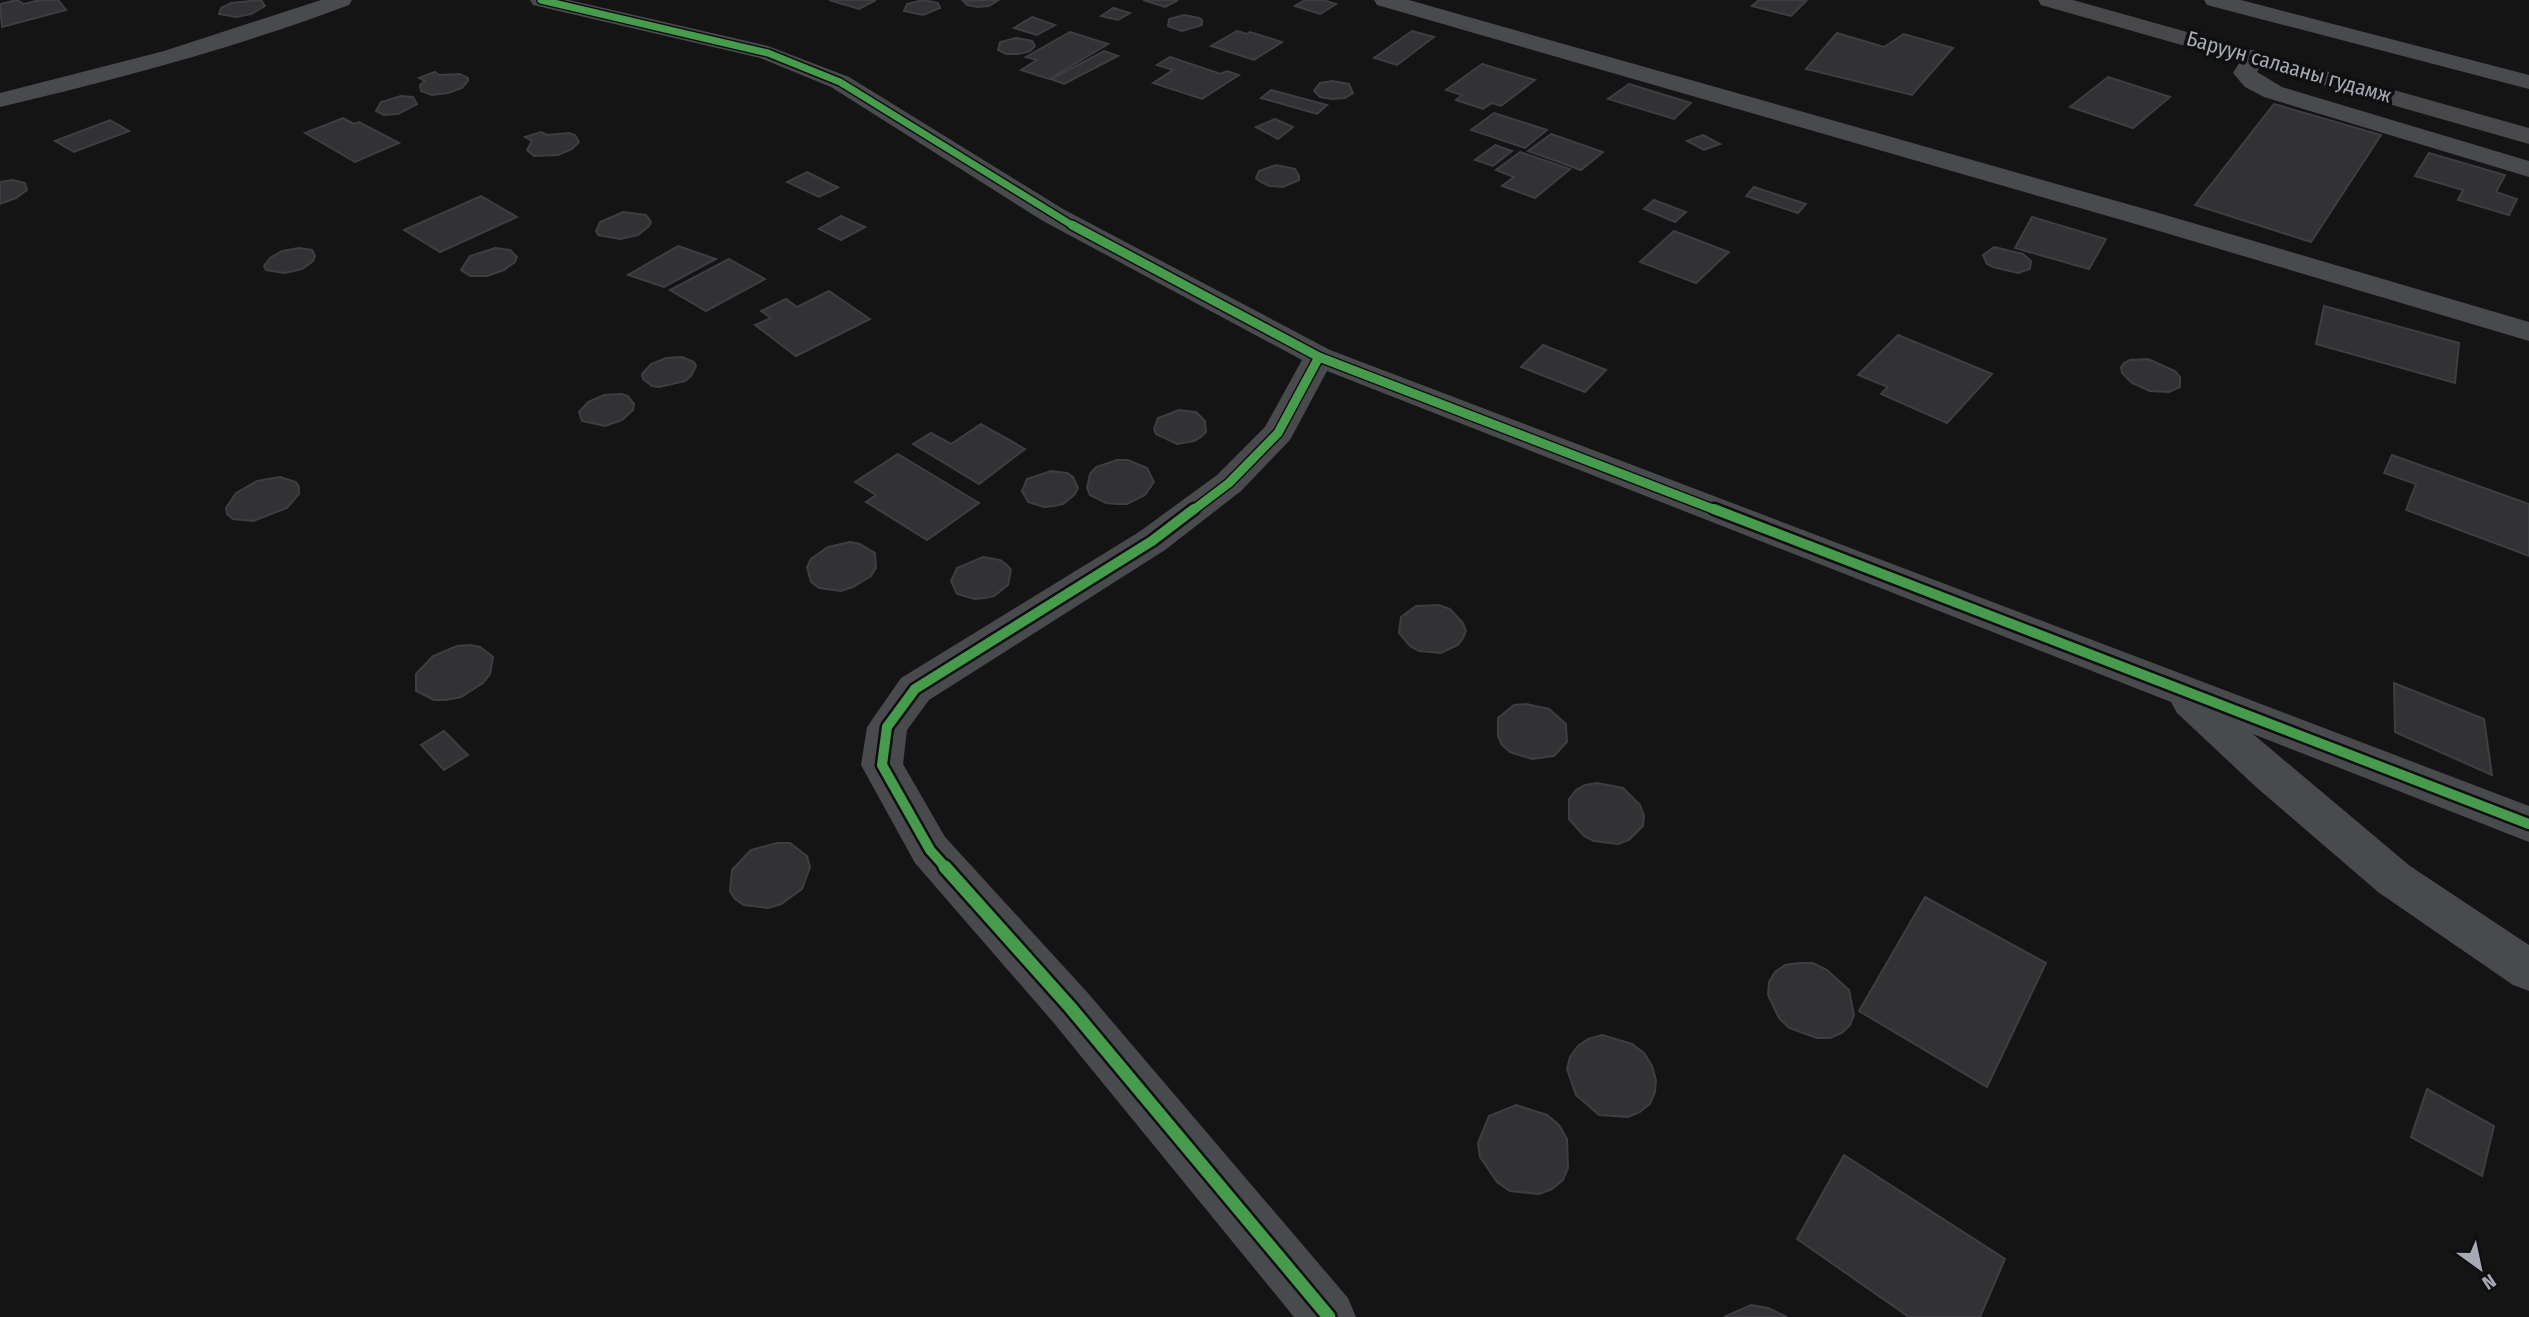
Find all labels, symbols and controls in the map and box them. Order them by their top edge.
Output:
street label: Баруун салааны гудамж [2184,25,2395,109]
north arrow [2445,1233,2515,1303]
text: N [2478,1269,2500,1295]

